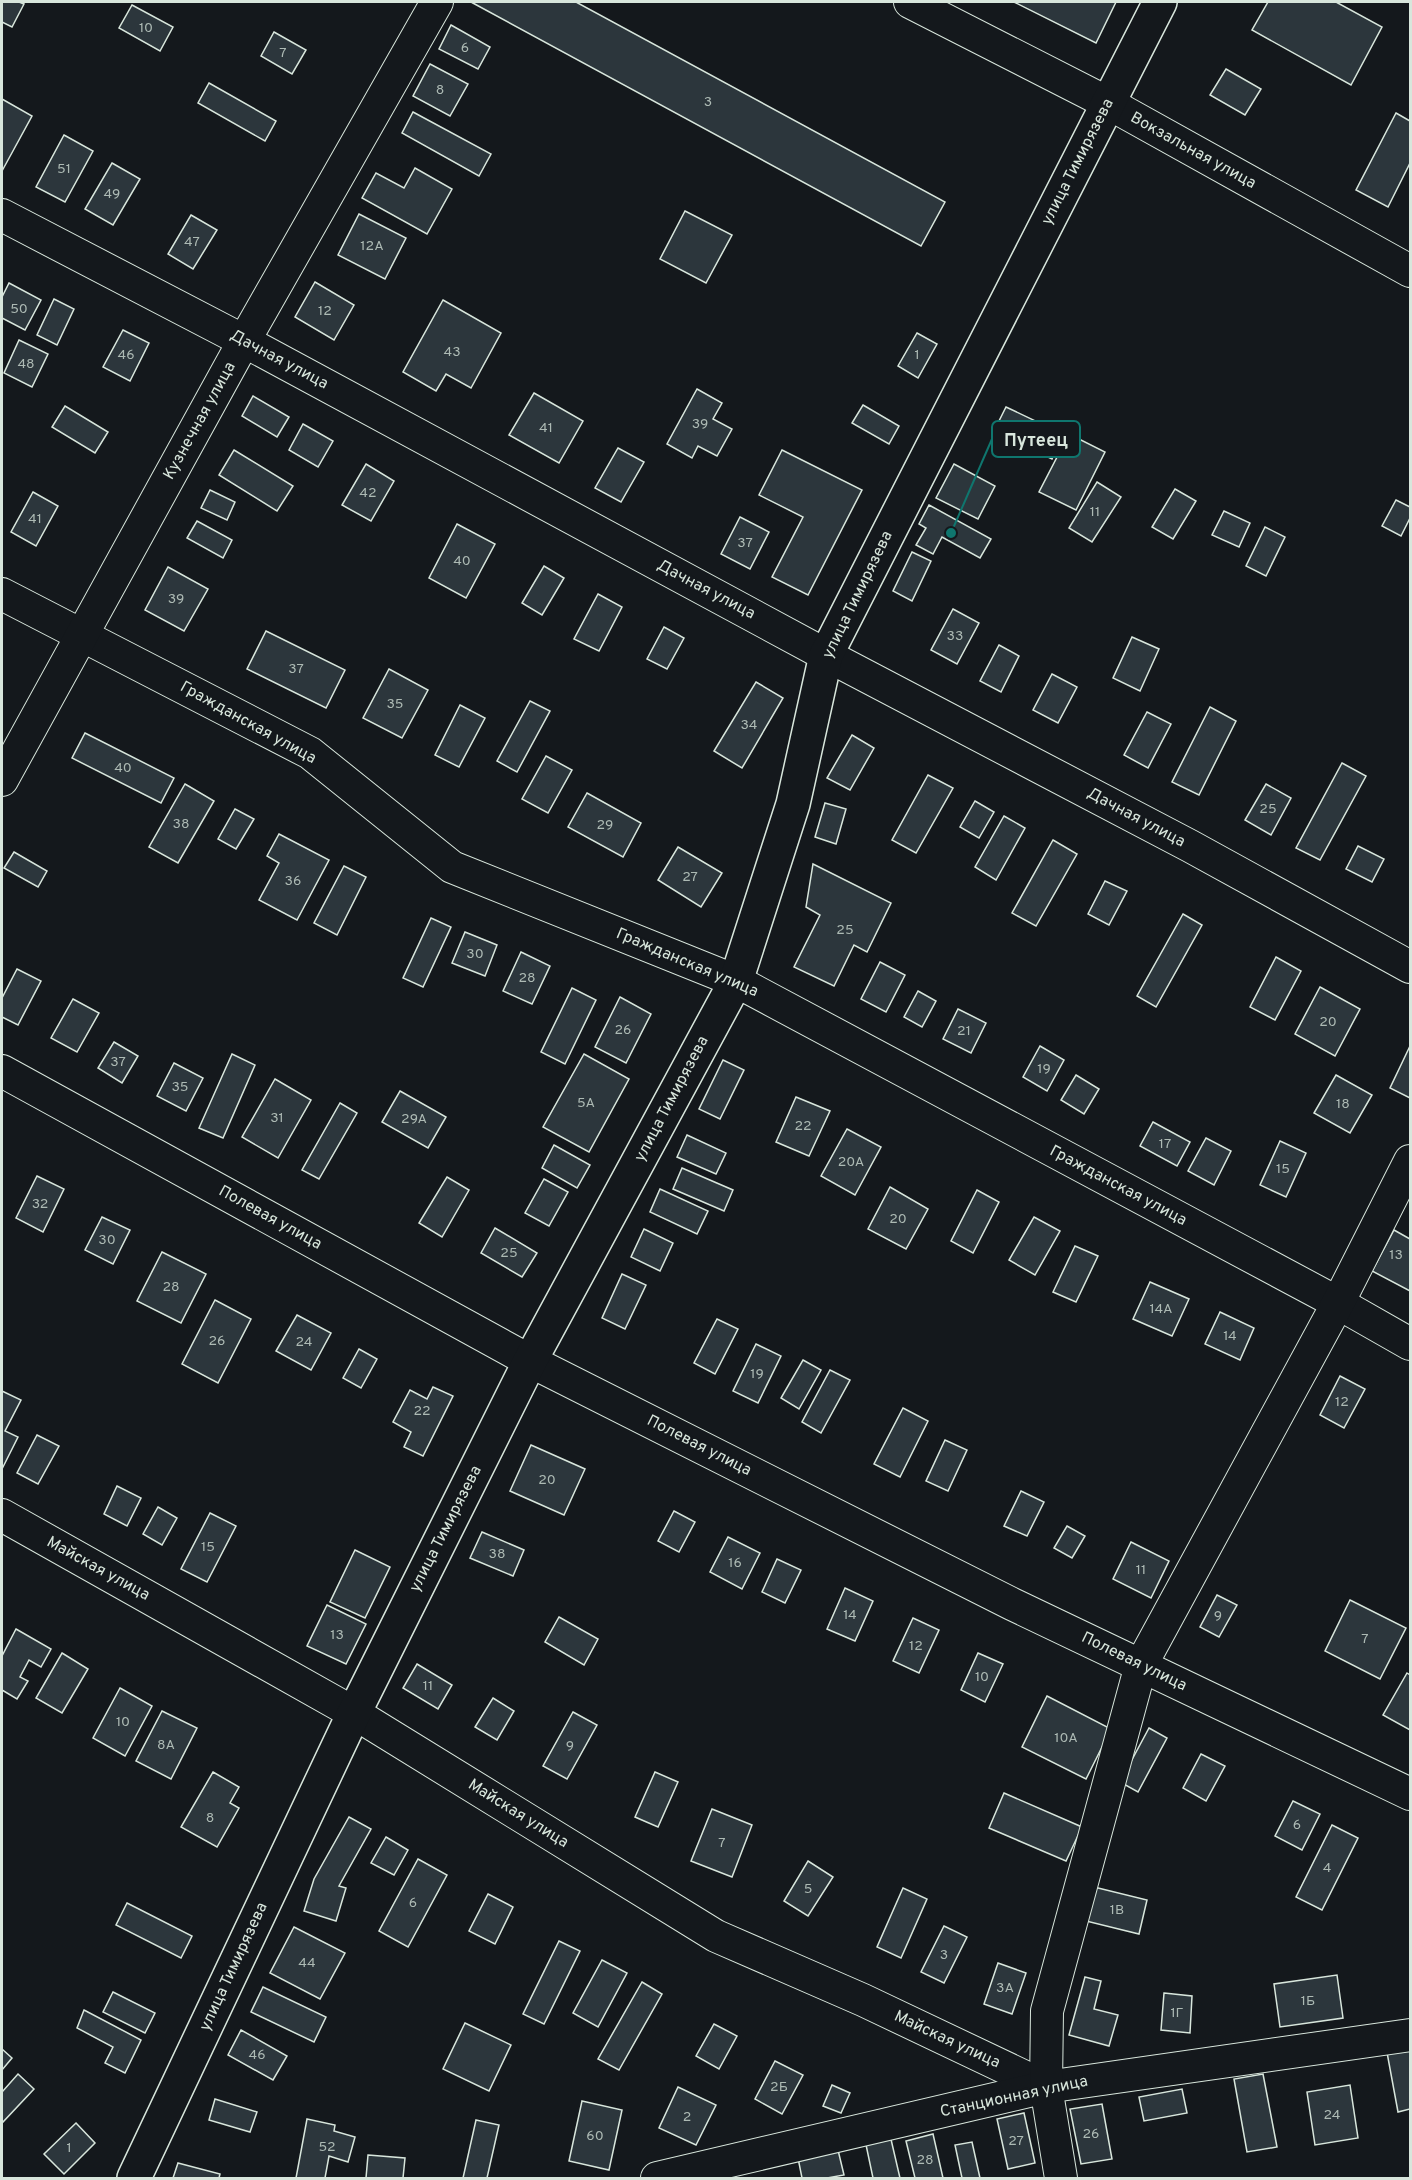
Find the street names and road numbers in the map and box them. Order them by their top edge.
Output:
street label: улица Тимирязева [1037,95,1119,229]
street label: Вокзальная улица [1126,108,1260,194]
street label: Дачная улица [226,326,332,394]
street label: Кузнечная улица [159,359,241,483]
street label: улица Тимирязева [818,528,898,662]
street label: Дачная улица [653,556,759,624]
street label: Гражданская улица [176,677,320,769]
street label: Дачная улица [1083,784,1189,852]
street label: Гражданская улица [613,924,761,1002]
street label: улица Тимирязева [630,1033,714,1165]
street label: Гражданская улица [1046,1141,1190,1231]
street label: Полевая улица [215,1181,325,1255]
street label: Полевая улица [643,1411,755,1481]
street label: улица Тимирязева [405,1462,487,1596]
street label: Майская улица [43,1532,153,1606]
street label: Полевая улица [1078,1628,1190,1696]
street label: Майская улица [464,1775,572,1853]
street label: улица Тимирязева [195,1900,273,2034]
street label: Майская улица [891,2007,1003,2073]
street label: Станционная улица [938,2072,1090,2122]

